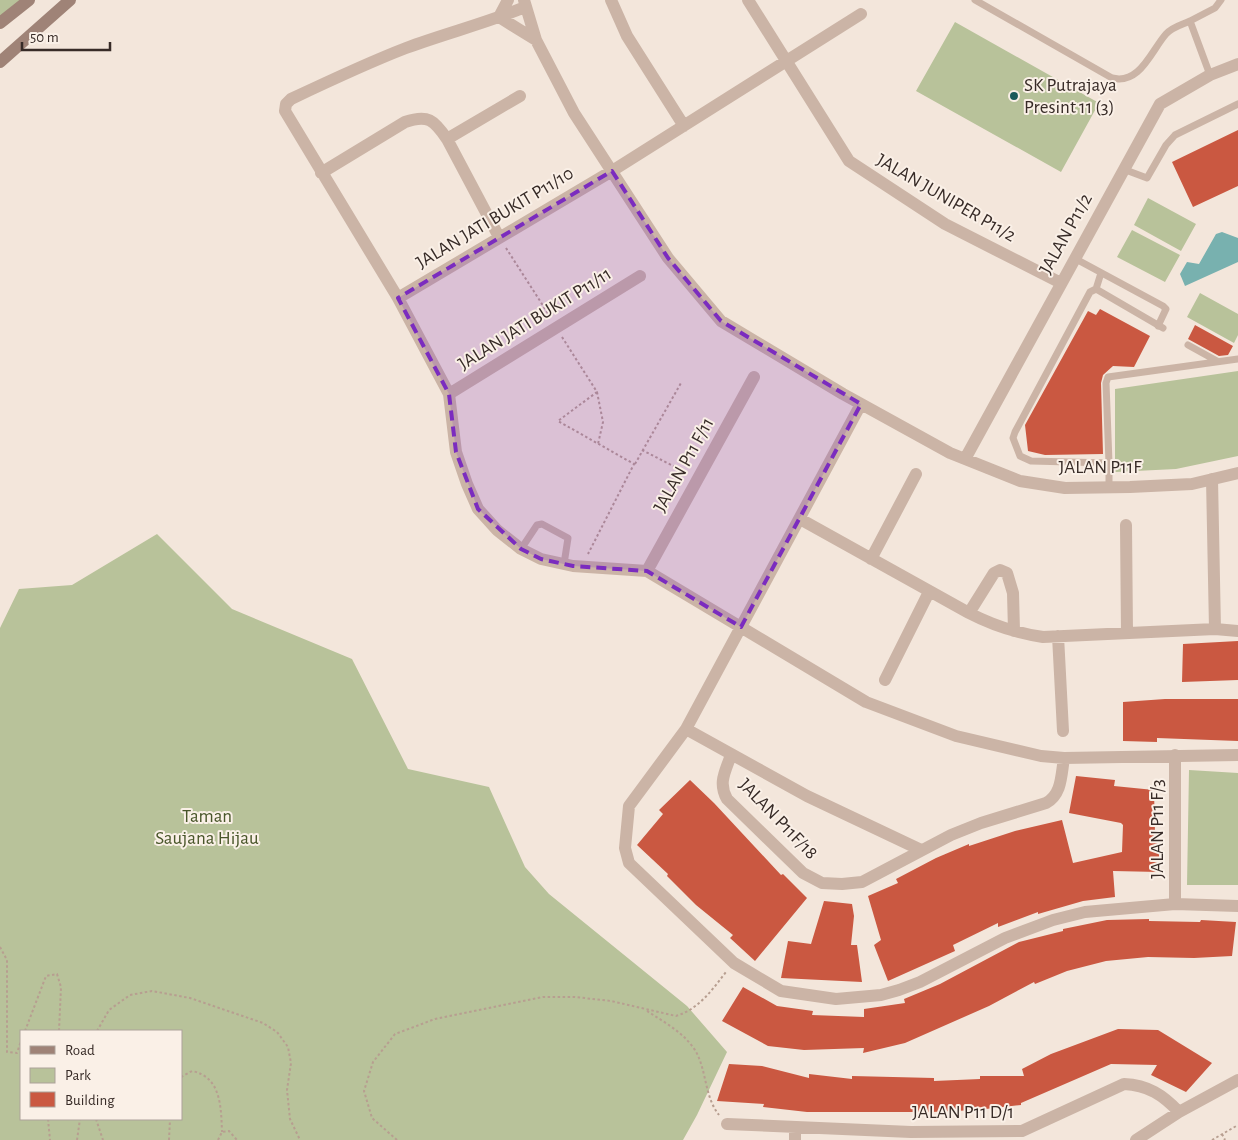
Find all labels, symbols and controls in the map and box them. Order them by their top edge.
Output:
scale bar [22,20,110,52]
text: 50 m [30,30,59,45]
place label: SK Putrajaya Presint 11 (3) [1024,76,1117,117]
marker: SK Putrajaya Presint 11 (3) [1008,90,1020,102]
street label: JALAN JUNIPER P11/2 [873,150,1019,246]
street label: JALAN JATI BUKIT P11/10 [413,164,577,272]
street label: JALAN P11/2 [1036,190,1096,277]
street label: JALAN JATI BUKIT P11/11 [455,264,615,374]
street label: JALAN P11 F/11 [650,415,718,515]
street label: JALAN P11F [1058,458,1142,477]
street label: JALAN P11F/18 [735,775,821,863]
street label: JALAN P11 F/3 [1148,779,1167,879]
park label: Taman Saujana Hijau [155,807,259,848]
legend [20,1030,182,1120]
text: Road [65,1043,95,1058]
text: Park [65,1068,91,1083]
text: Building [65,1093,115,1108]
street label: JALAN P11 D/1 [912,1103,1014,1122]

